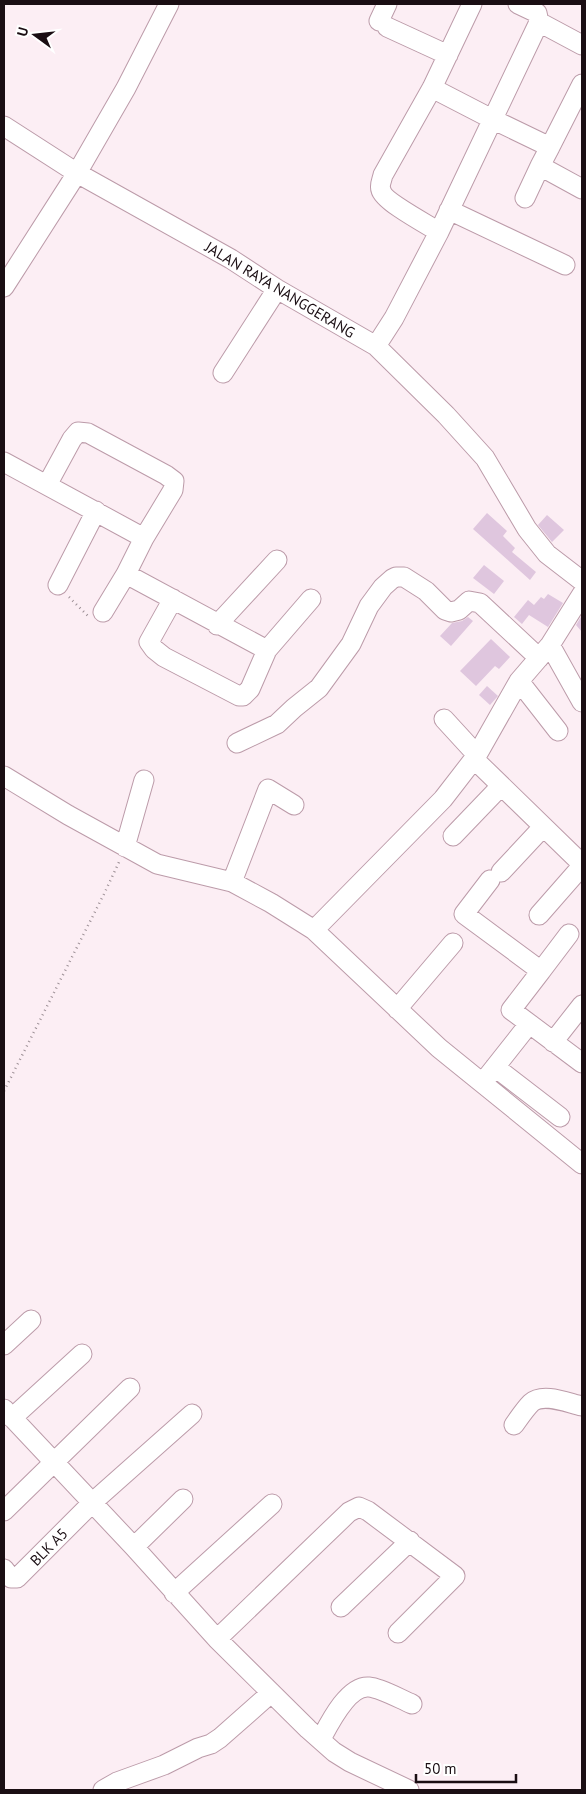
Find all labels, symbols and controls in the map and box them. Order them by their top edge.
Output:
north arrow [10,10,60,60]
text: U [13,25,32,38]
street label: JALAN RAYA NANGGERANG [201,237,359,342]
street label: BLK A5 [26,1524,72,1570]
scale bar [416,1752,516,1784]
text: 50 m [424,1759,457,1778]

